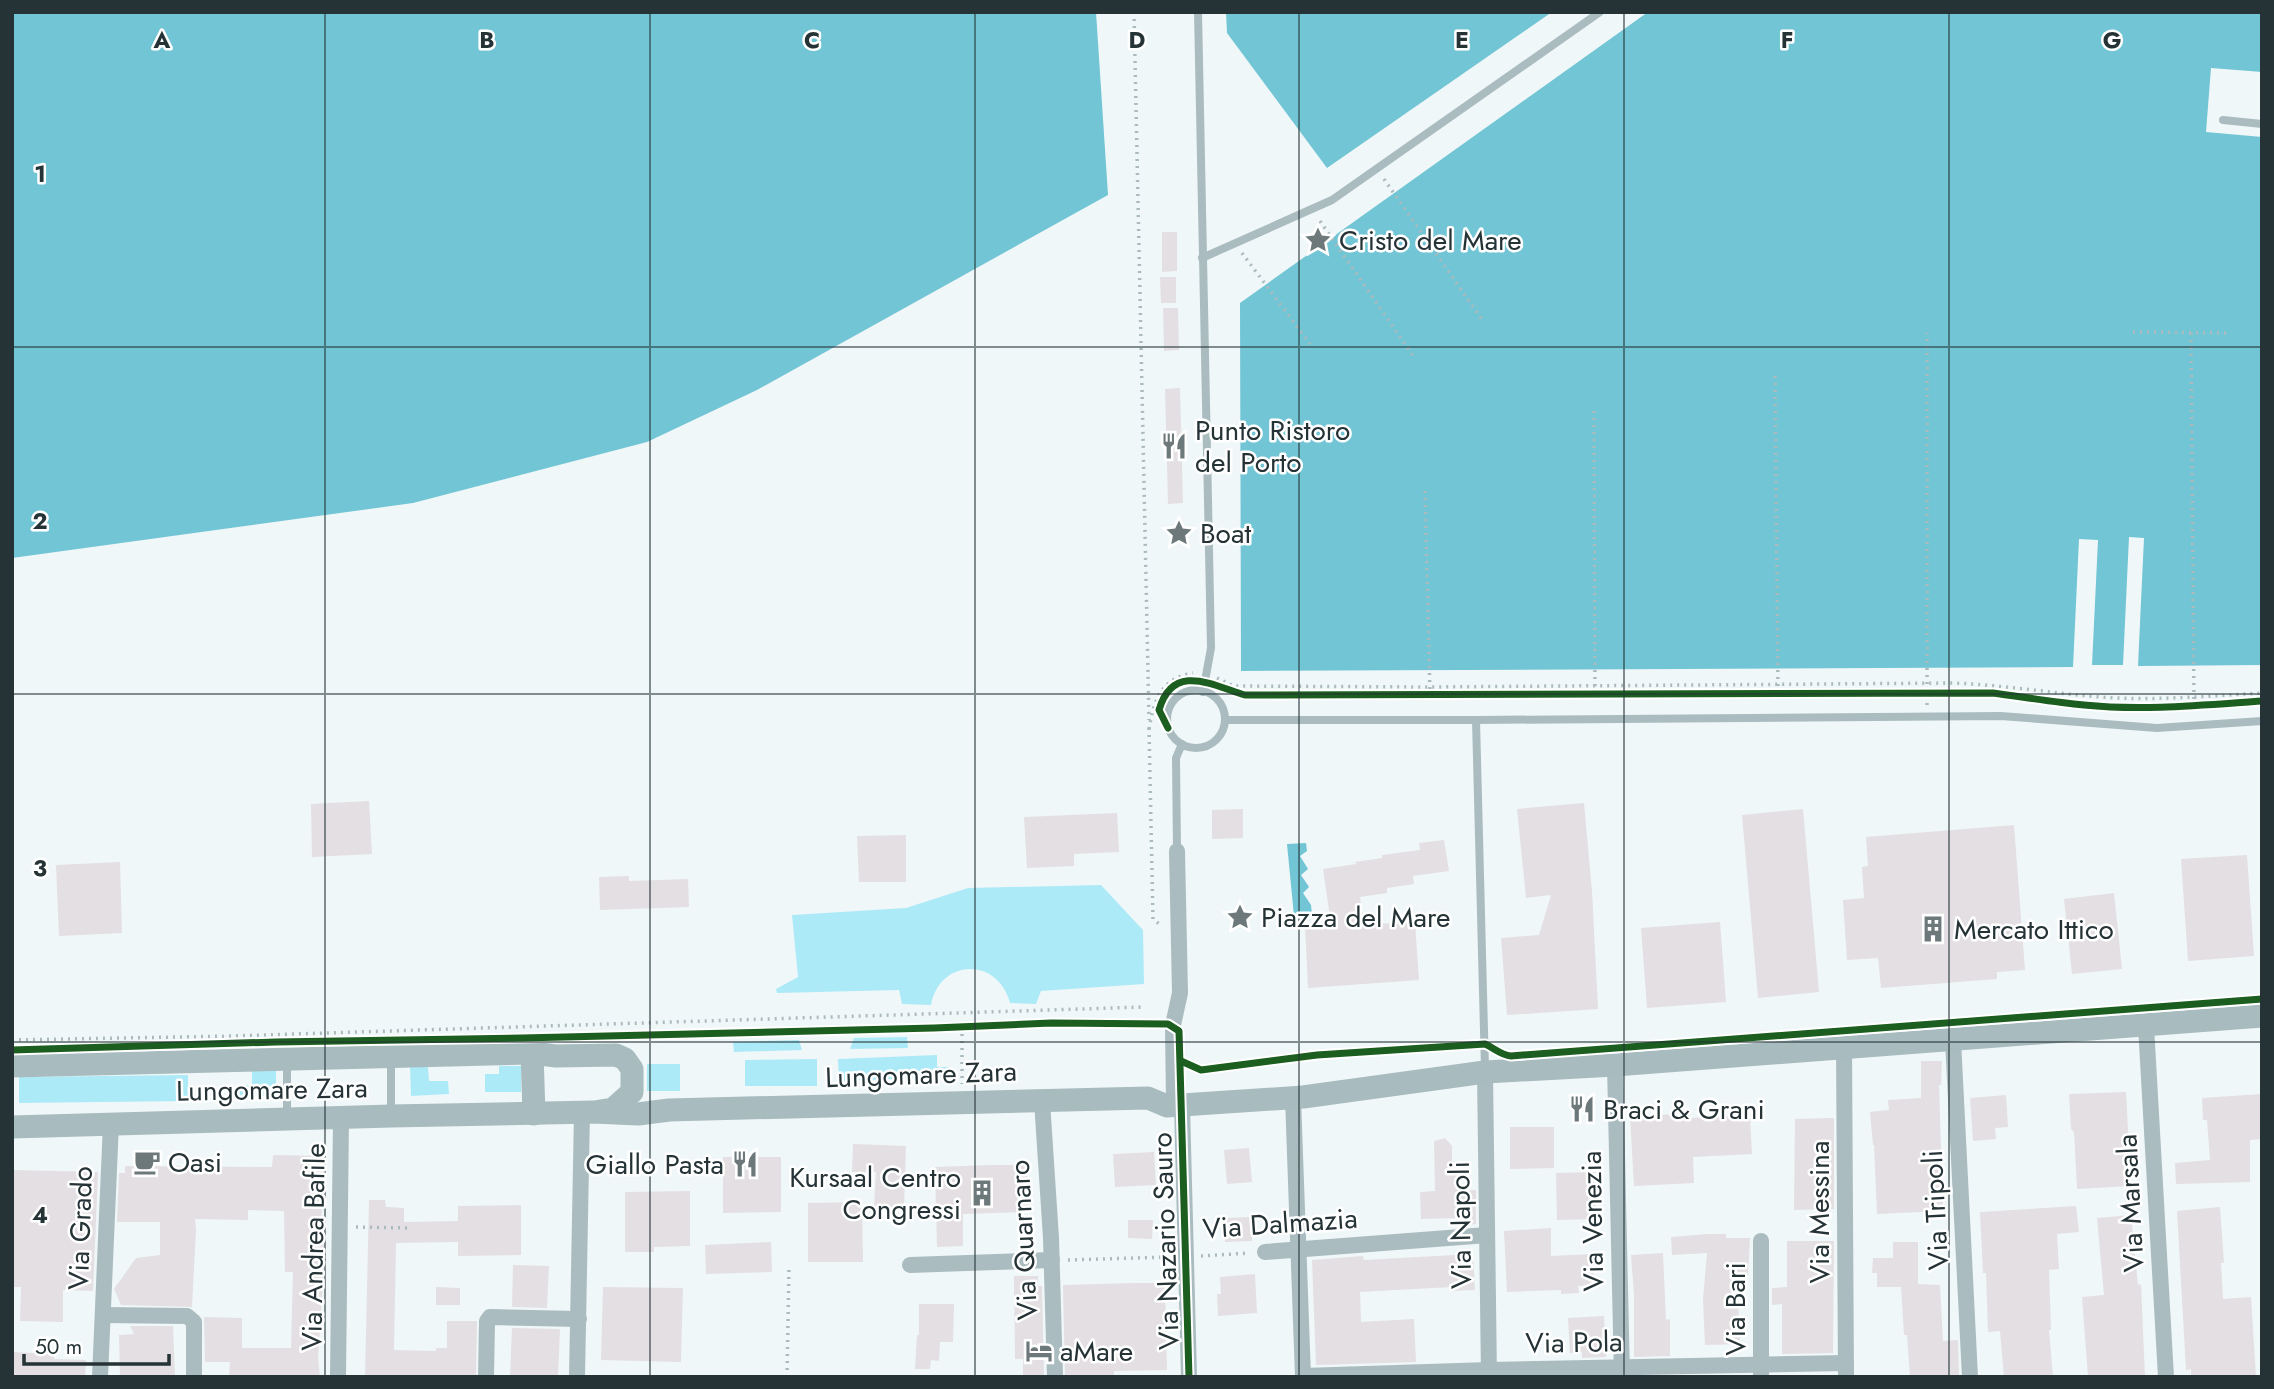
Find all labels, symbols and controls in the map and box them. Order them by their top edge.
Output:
text: A [153,23,171,57]
text: B [479,23,495,57]
text: C [804,23,820,57]
text: D [1129,23,1146,57]
text: E [1455,23,1469,57]
text: F [1781,23,1793,57]
text: G [2103,23,2121,57]
text: 1 [34,157,46,191]
place label: Cristo del Mare [1339,220,1522,261]
place icon: Cristo del Mare [1303,225,1333,255]
place label: Punto Ristoro del Porto [1195,410,1350,483]
restaurant icon: Punto Ristoro del Porto [1159,431,1189,461]
text: 2 [32,504,48,538]
place label: Boat [1200,513,1251,554]
place icon: Boat [1164,518,1194,548]
text: 3 [33,851,47,885]
place label: Piazza del Mare [1261,897,1451,938]
place icon: Piazza del Mare [1225,902,1255,932]
place label: Mercato Ittico [1954,909,2114,950]
building icon: Mercato Ittico [1918,914,1948,944]
street label: Lungomare Zara [824,1051,1018,1098]
street label: Lungomare Zara [176,1067,368,1112]
place label: Braci & Grani [1603,1089,1765,1130]
restaurant icon: Braci & Grani [1567,1094,1597,1124]
street label: Via Nazario Sauro [1141,1131,1190,1350]
street label: Via Marsala [2106,1133,2155,1273]
street label: Via Messina [1799,1141,1840,1283]
place label: Oasi [168,1142,222,1183]
street label: Via Andrea Bafile [291,1143,336,1351]
place label: Giallo Pasta [586,1144,724,1185]
cafe icon: Oasi [132,1147,162,1177]
restaurant icon: Giallo Pasta [730,1149,760,1179]
street label: Via Tripoli [1912,1149,1959,1271]
street label: Via Venezia [1571,1150,1614,1292]
place label: Kursaal Centro Congressi [789,1157,961,1230]
street label: Via Quarnaro [999,1159,1048,1321]
street label: Via Napoli [1439,1161,1482,1289]
street label: Via Grado [58,1166,103,1291]
building icon: Kursaal Centro Congressi [967,1178,997,1208]
text: 4 [32,1198,48,1232]
street label: Via Dalmazia [1201,1198,1359,1249]
street label: Via Bari [1715,1262,1756,1356]
street label: Via Pola [1525,1321,1623,1364]
scale bar [24,1322,170,1366]
place label: aMare [1060,1331,1133,1372]
text: 50 m [35,1332,82,1362]
hotel icon: aMare [1024,1336,1054,1366]

